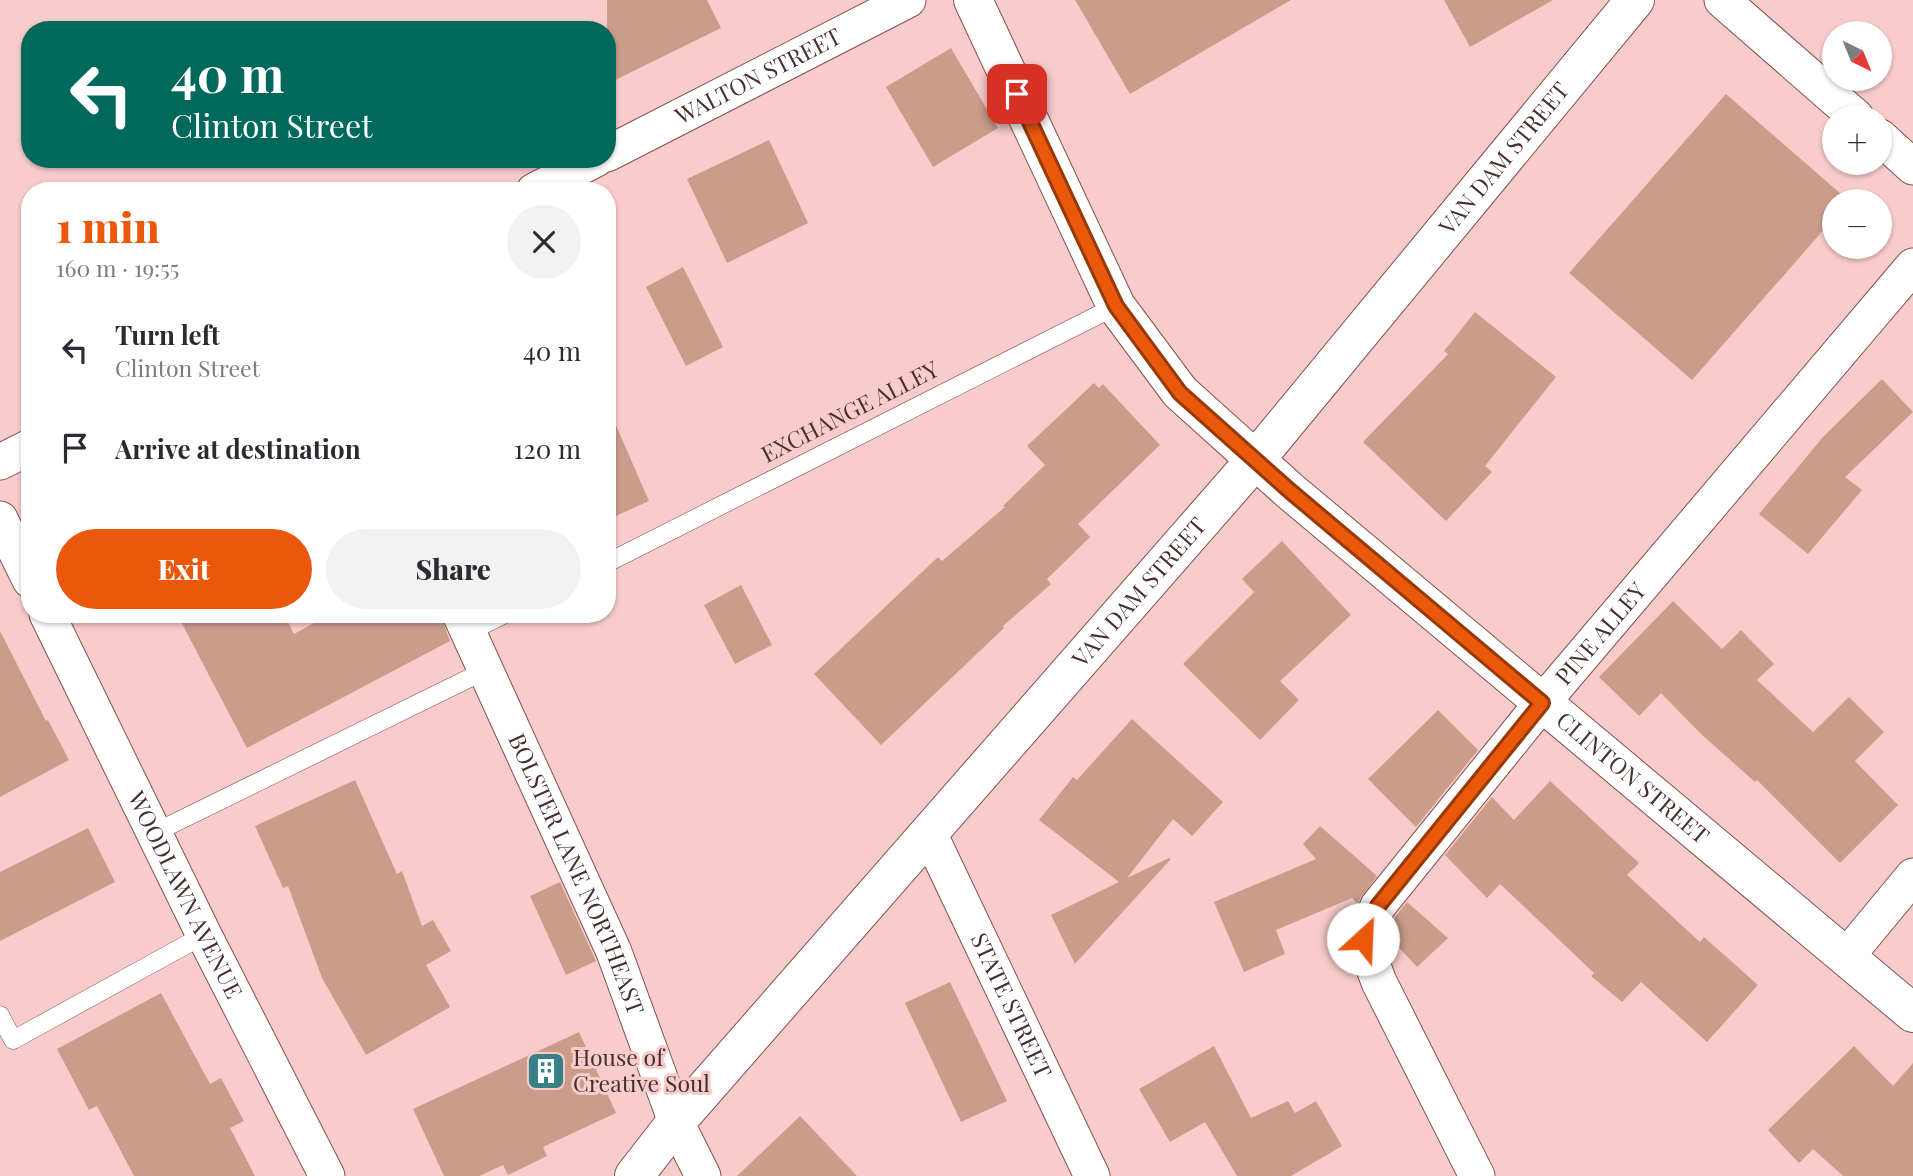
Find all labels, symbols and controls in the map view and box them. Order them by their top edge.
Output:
street label: WALTON STREET [668,20,846,131]
north arrow [1822,21,1892,91]
map controls [1822,21,1892,259]
text: 40 m [171,40,284,105]
icon: left [56,49,147,140]
pin [987,64,1047,124]
icon: arrive [998,75,1036,113]
street label: VAN DAM STREET [1430,75,1575,241]
text: Clinton Street [171,103,373,146]
button: + [1822,105,1892,175]
button: − [1822,189,1892,259]
text: 1 min [56,198,160,254]
button: close [507,205,581,279]
text: 160 m · 19:55 [56,252,179,283]
text: Turn left [115,317,220,352]
icon: left [56,331,94,369]
text: 40 m [523,333,581,368]
text: Clinton Street [115,352,260,383]
street label: EXCHANGE ALLEY [755,352,944,469]
icon: arrive [56,429,94,467]
text: Arrive at destination [115,431,361,466]
text: 120 m [514,431,581,466]
street label: VAN DAM STREET [1064,510,1212,674]
button: Exit [56,529,312,609]
button: Share [326,529,581,609]
street label: PINE ALLEY [1547,575,1652,691]
street label: CLINTON STREET [1551,704,1717,850]
street label: BOLSTER LANE NORTHEAST [502,728,652,1018]
street label: WOODLAWN AVENUE [122,785,251,1003]
position arrow [1326,902,1400,976]
street label: STATE STREET [965,927,1060,1082]
place label: House of Creative Soul [573,1041,710,1098]
building icon: House of Creative Soul [525,1050,567,1092]

